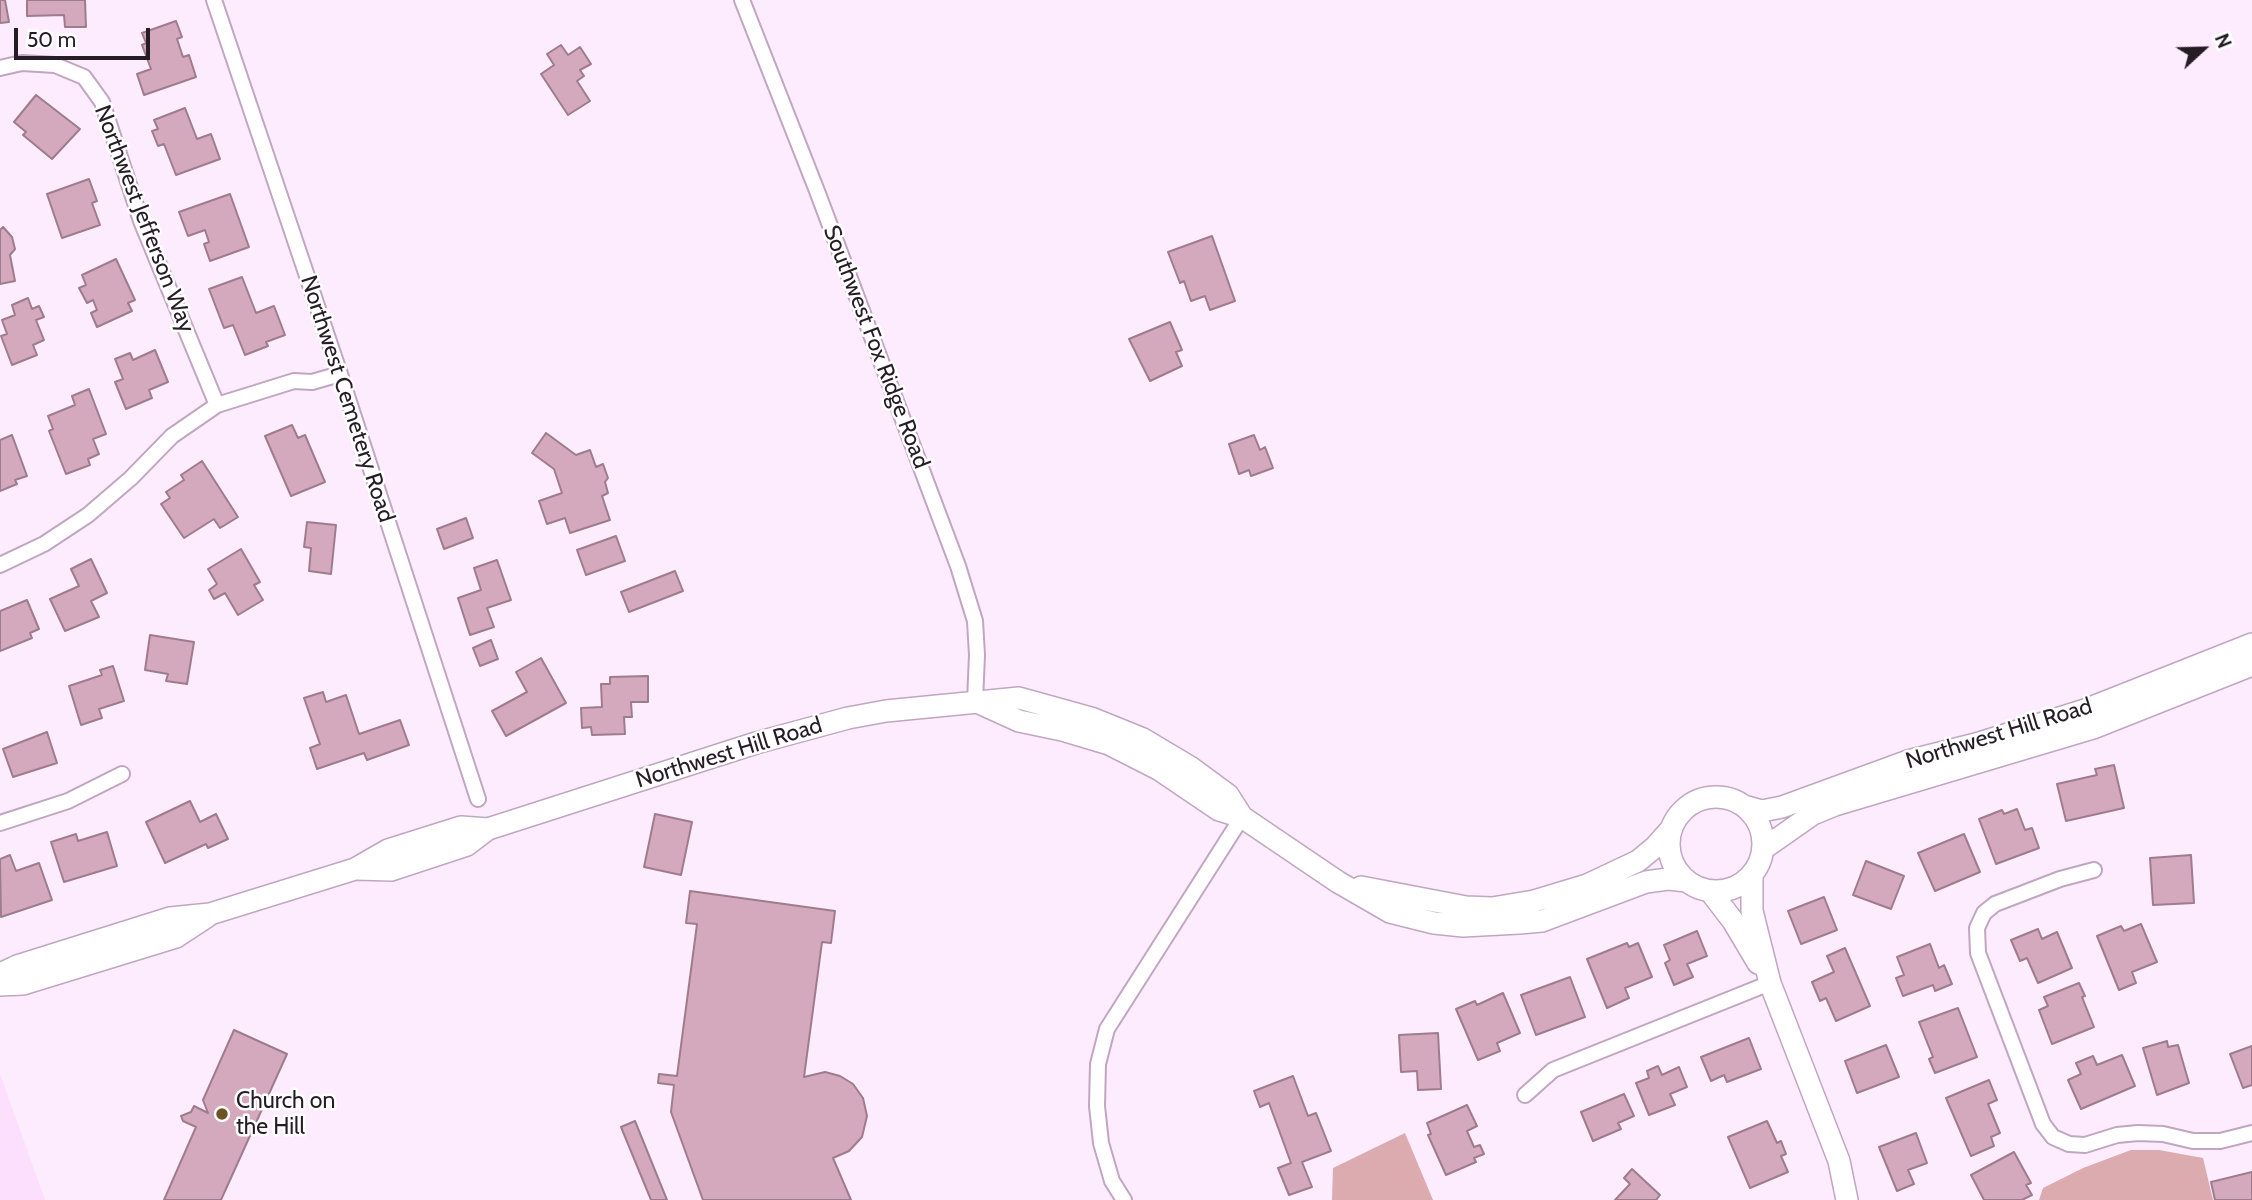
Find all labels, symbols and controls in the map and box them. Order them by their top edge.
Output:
scale bar [18,14,154,58]
north arrow [2168,14,2238,84]
text: 50 m [27,27,76,52]
text: N [2210,30,2236,51]
street label: Northwest Jefferson Way [88,101,200,337]
street label: Southwest Fox Ridge Road [817,222,935,472]
street label: Northwest Cemetery Road [294,272,400,526]
street label: Northwest Hill Road [1902,693,2096,775]
street label: Northwest Hill Road [632,712,826,794]
place label: Church on the Hill [236,1087,335,1141]
marker: Church on the Hill [214,1106,230,1122]

